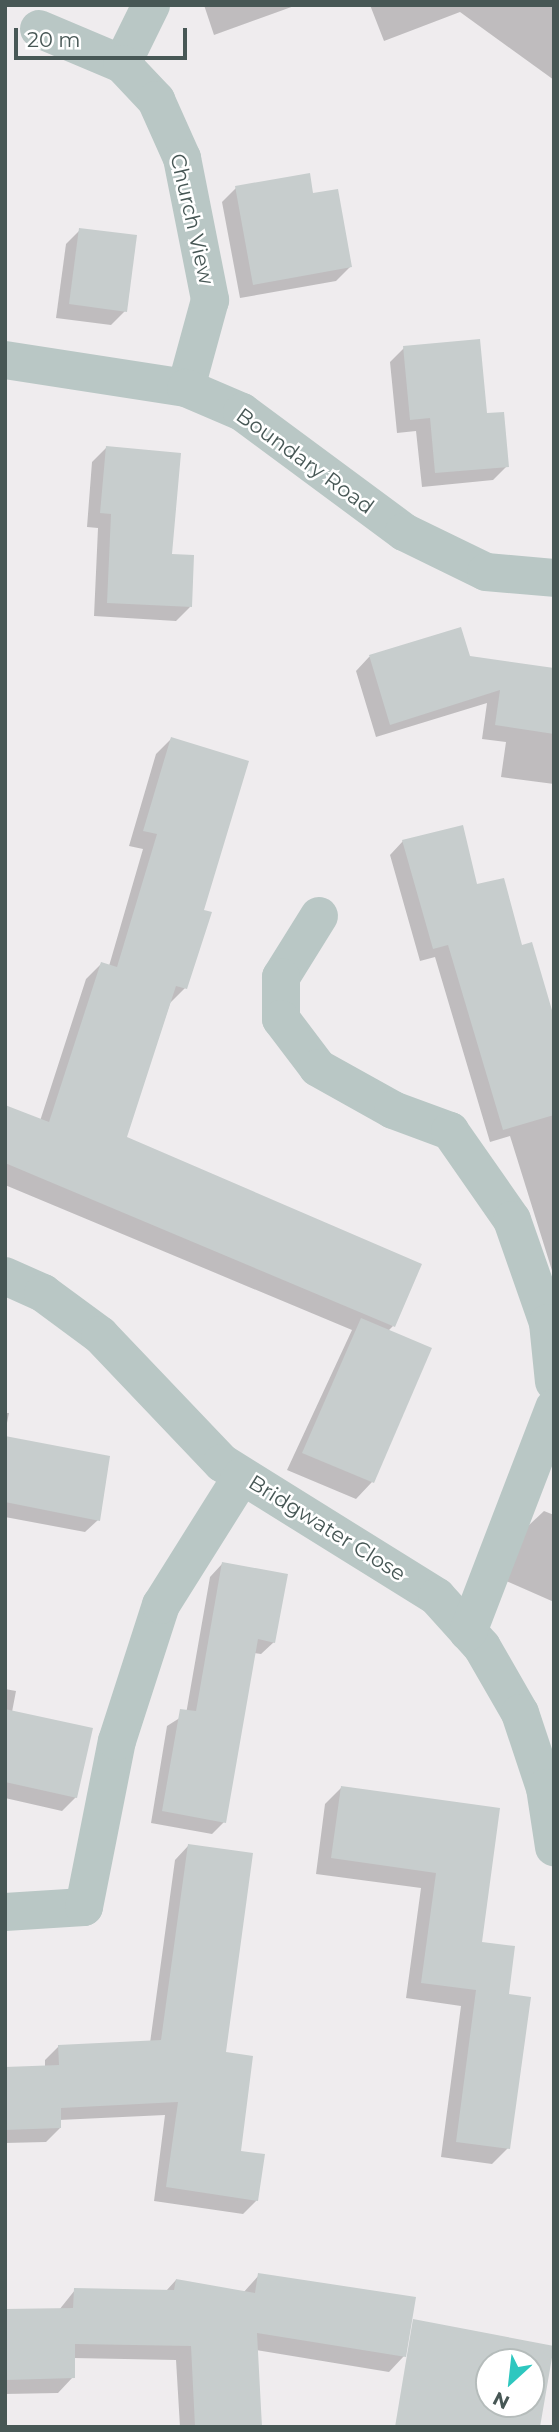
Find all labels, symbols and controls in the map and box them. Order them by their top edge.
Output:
scale bar [18,14,191,58]
text: 20 m [27,27,81,52]
street label: Church View [165,151,219,287]
street label: Boundary Road [231,403,379,519]
street label: Bridgwater Close [244,1470,410,1586]
north arrow [475,2348,545,2418]
text: N [489,2387,513,2414]

